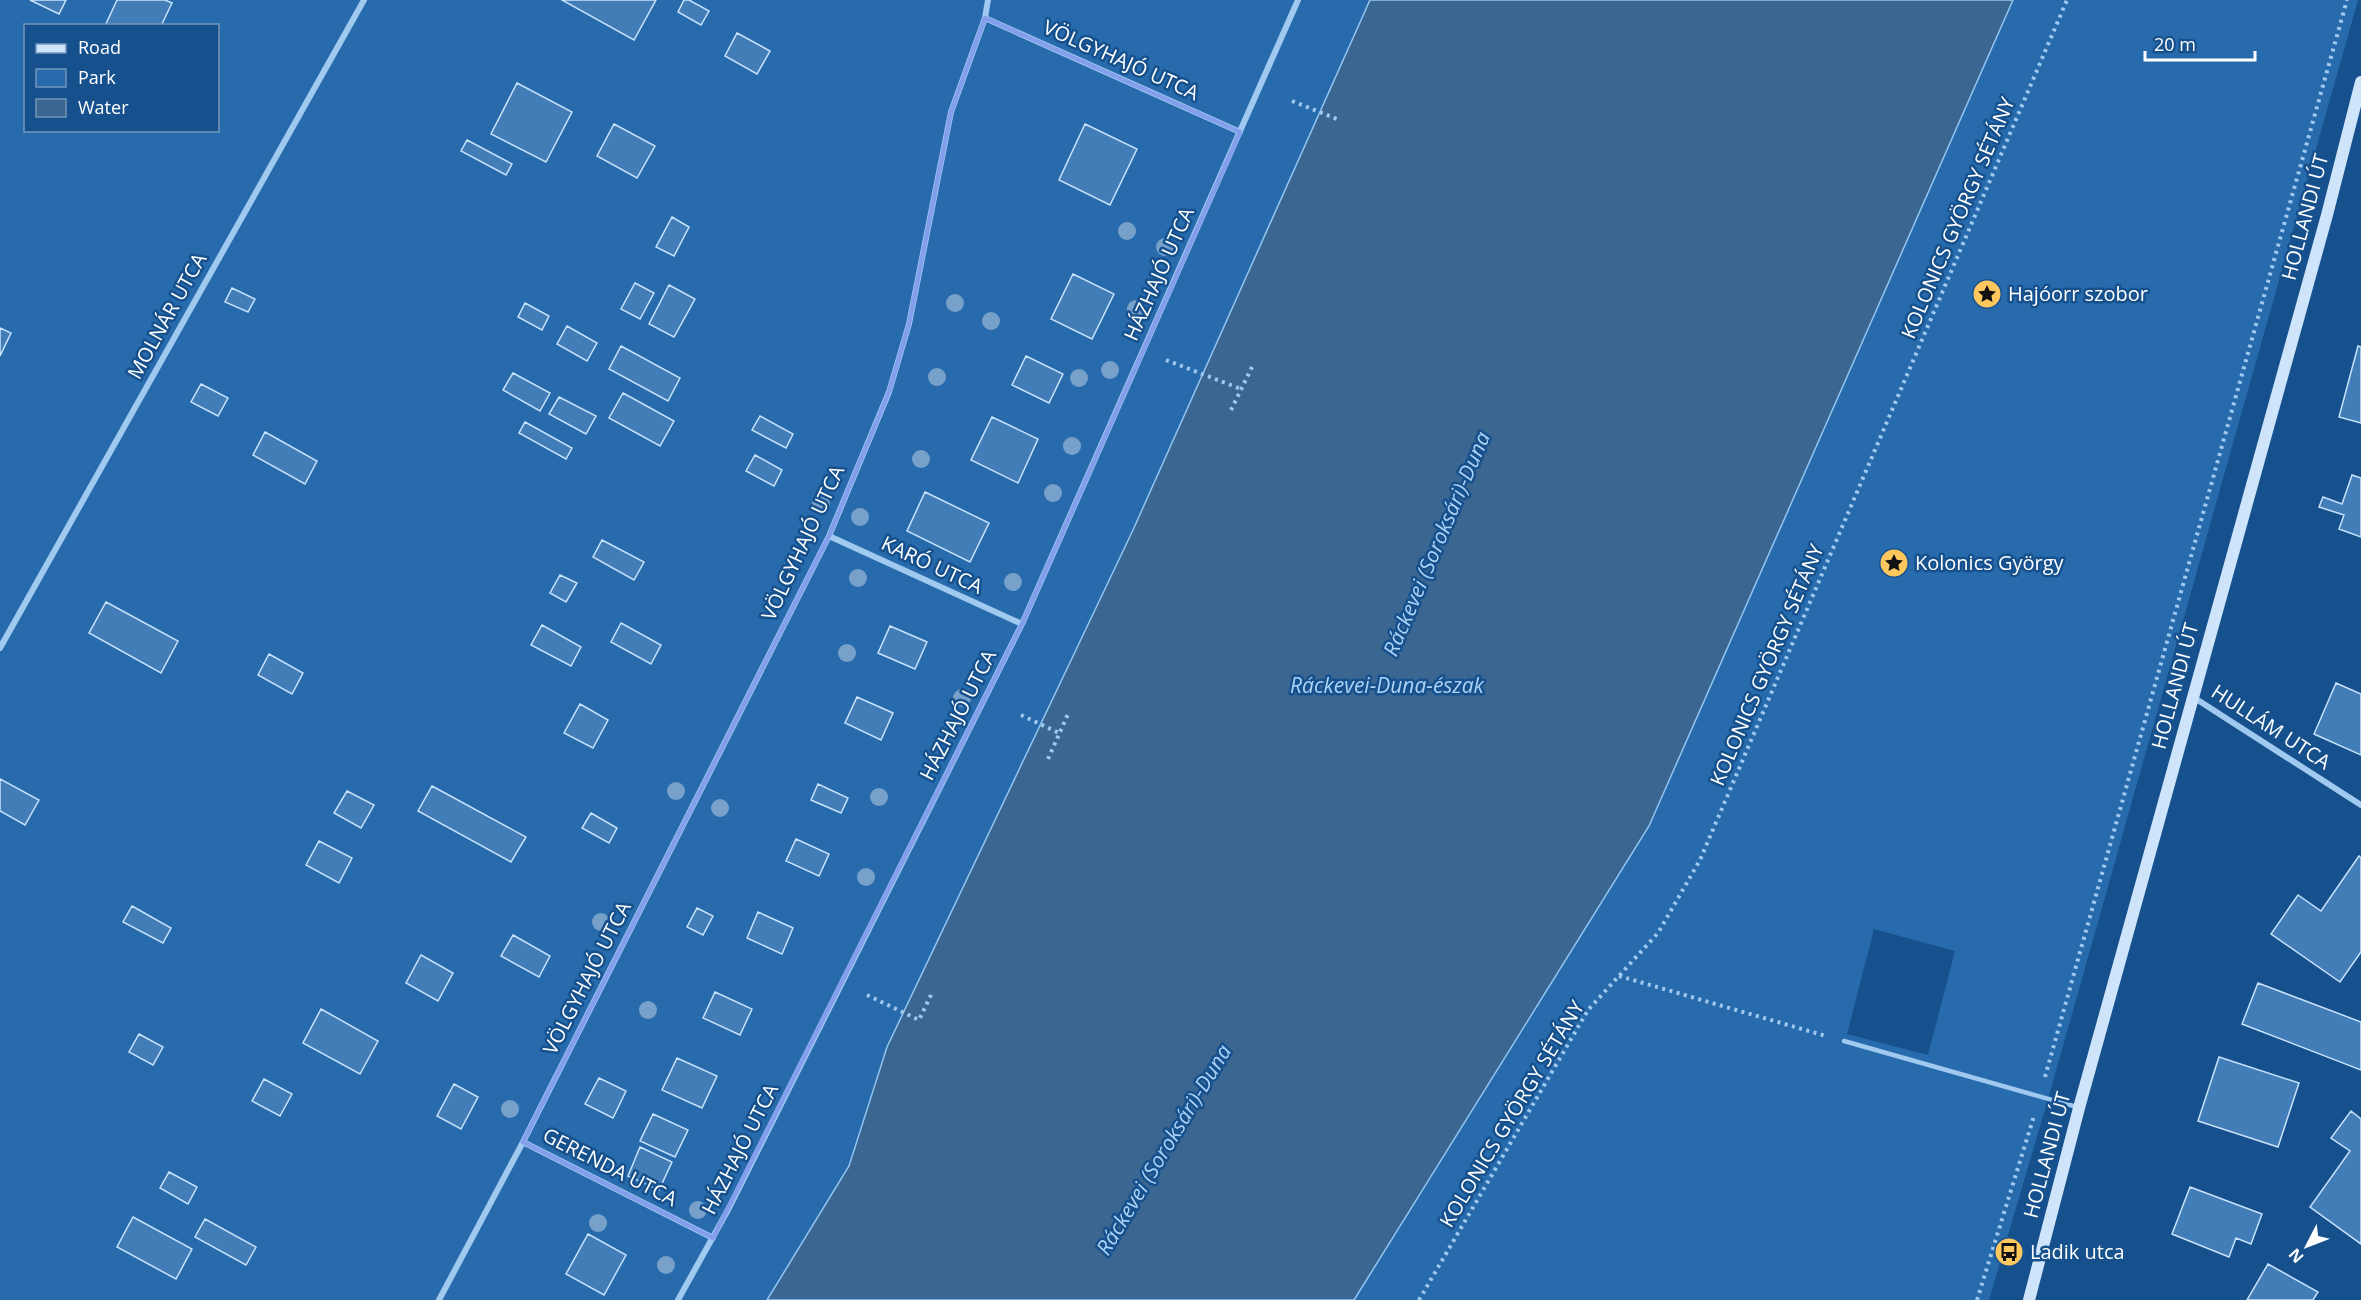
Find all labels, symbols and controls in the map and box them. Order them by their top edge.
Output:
street label: VÖLGYHAJÓ UTCA [1039,13,1204,106]
legend [24,24,219,132]
scale bar [2145,24,2254,62]
text: 20 m [2154,32,2196,56]
text: Road [78,35,121,59]
text: Park [78,65,116,89]
street label: KOLONICS GYÖRGY SÉTÁNY [1894,92,2021,343]
text: Water [78,95,129,119]
street label: HOLLANDI ÚT [2275,151,2334,283]
street label: HÁZHAJÓ UTCA [1117,203,1200,345]
street label: MOLNÁR UTCA [121,248,212,384]
place icon: Hajóorr szobor [1971,278,2003,310]
place label: Hajóorr szobor [2008,280,2148,307]
water label: Ráckevei (Soroksári)-Duna [1376,427,1496,660]
street label: VÖLGYHAJÓ UTCA [755,461,850,625]
street label: KARÓ UTCA [877,529,988,600]
street label: KOLONICS GYÖRGY SÉTÁNY [1703,539,1830,790]
place icon: Kolonics György [1878,547,1910,579]
place label: Kolonics György [1915,549,2065,576]
street label: HOLLANDI ÚT [2145,620,2204,752]
street label: HÁZHAJÓ UTCA [913,645,1002,785]
water label: Ráckevei-Duna-észak [1290,671,1485,699]
street label: HULLÁM UTCA [2207,678,2336,775]
street label: VÖLGYHAJÓ UTCA [536,896,637,1059]
street label: KOLONICS GYÖRGY SÉTÁNY [1433,995,1590,1232]
water label: Ráckevei (Soroksári)-Duna [1089,1039,1237,1260]
street label: HÁZHAJÓ UTCA [695,1079,784,1219]
street label: HOLLANDI ÚT [2017,1089,2076,1221]
street label: GERENDA UTCA [538,1121,682,1212]
north arrow [2277,1216,2337,1276]
bus stop icon: Ladik utca [1993,1236,2025,1268]
place label: Ladik utca [2030,1238,2125,1265]
text: N [2283,1244,2308,1268]

